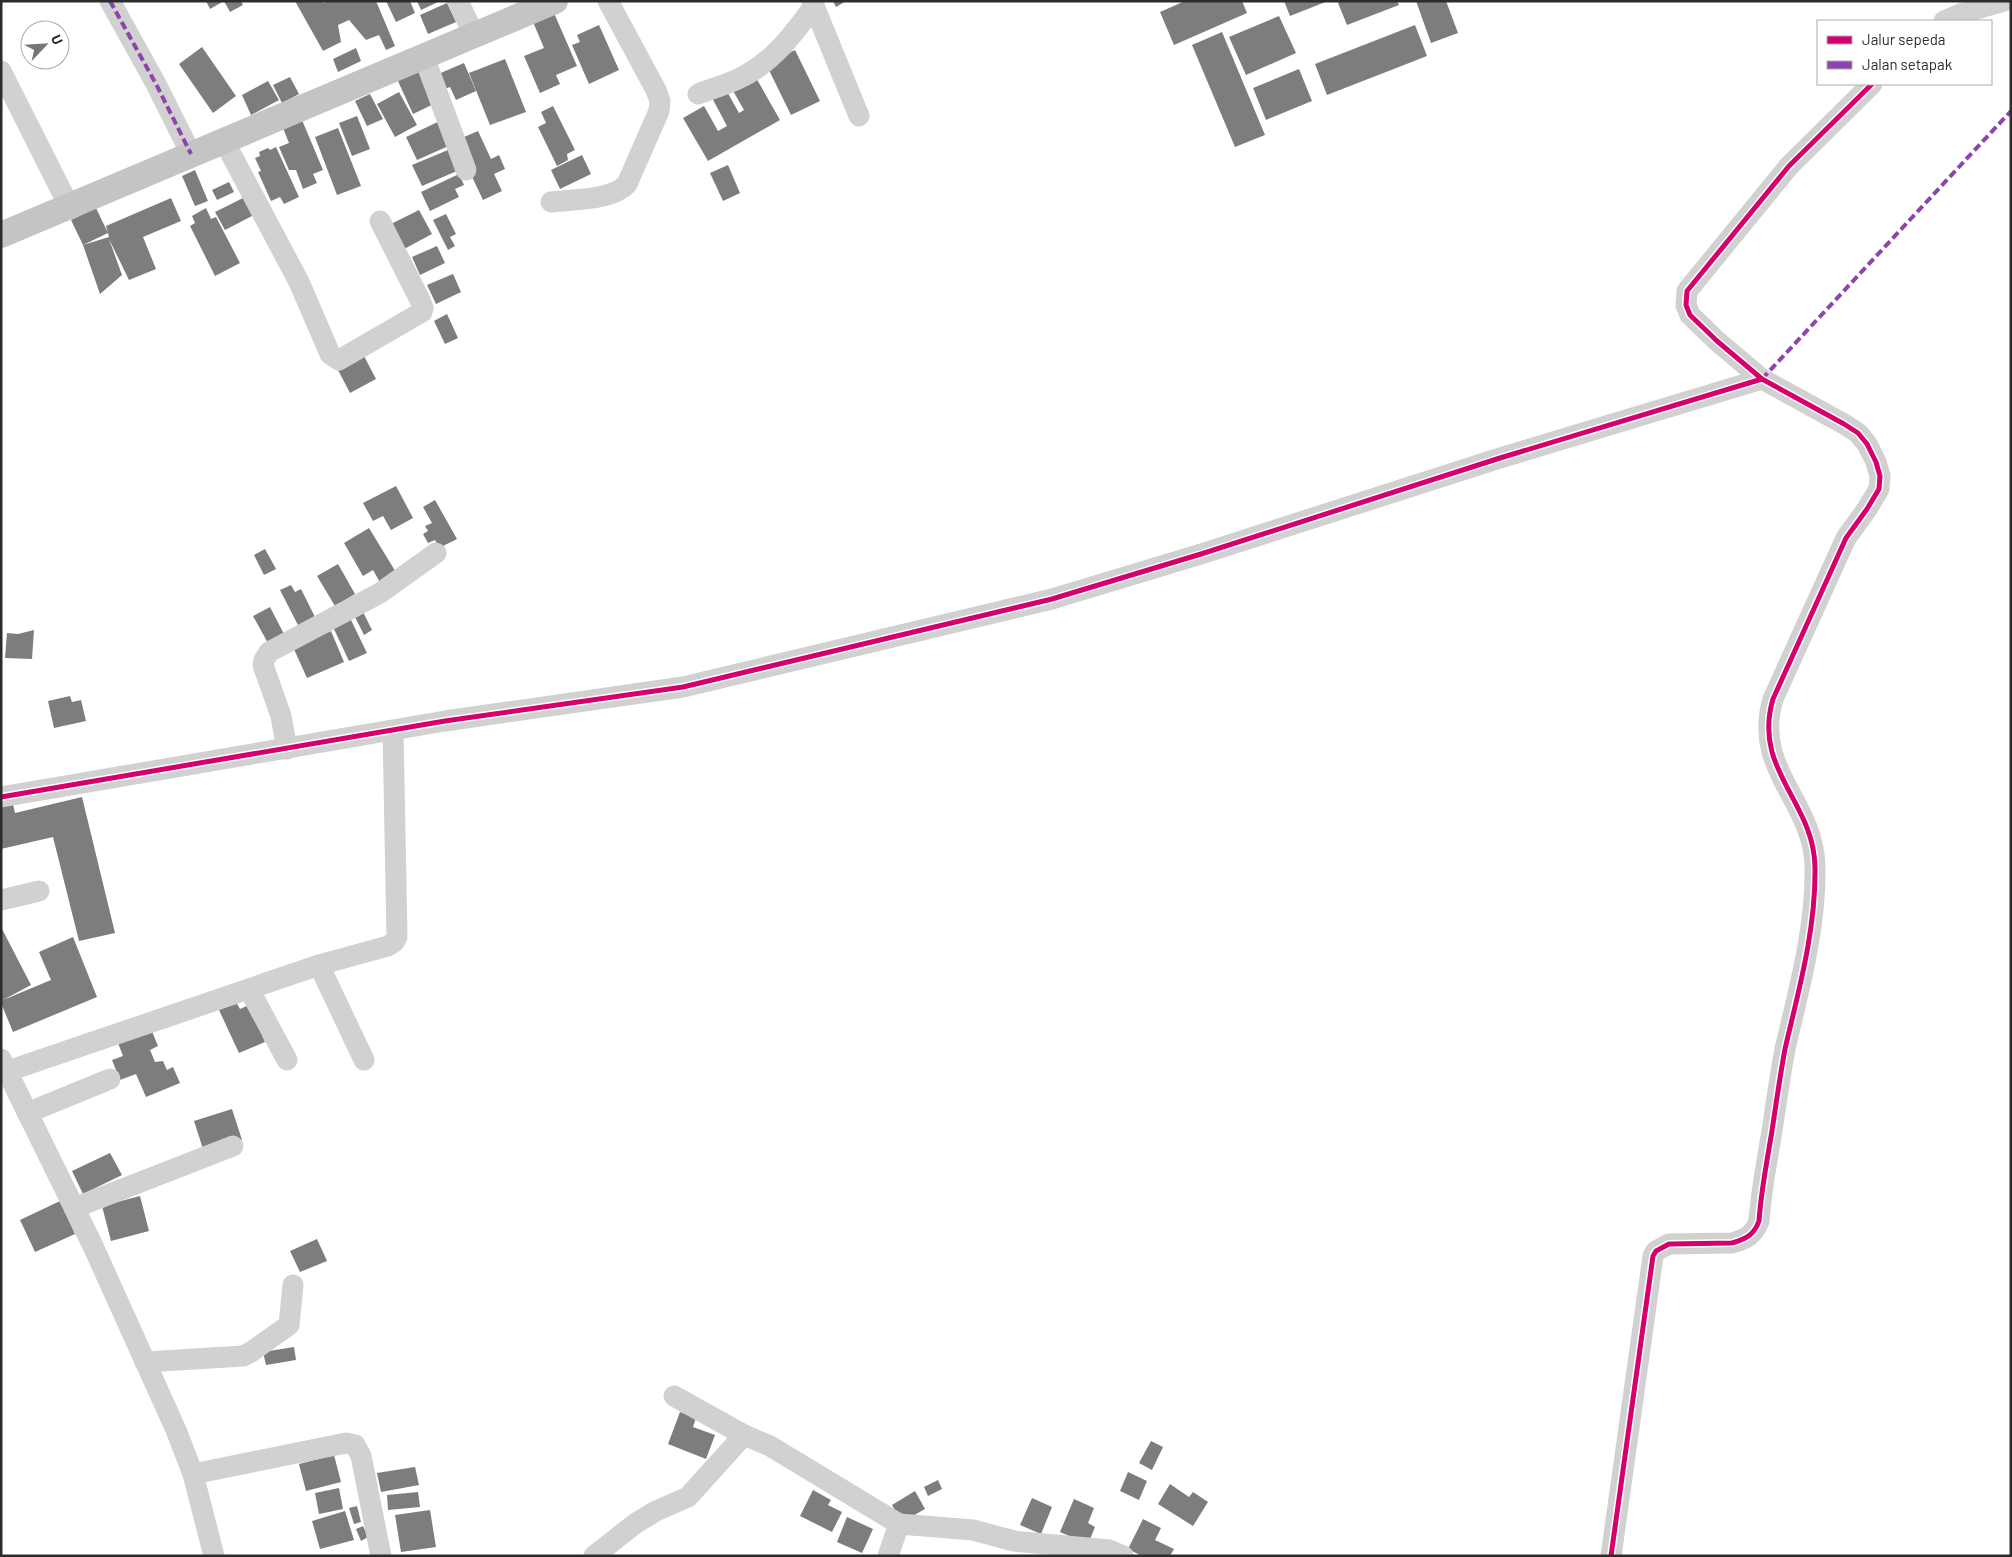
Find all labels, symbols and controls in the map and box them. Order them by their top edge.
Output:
north arrow [20,20,70,70]
legend [1817,20,1992,85]
text: Jalur sepeda [1862,30,1946,48]
text: U [48,32,67,47]
text: Jalan setapak [1862,55,1953,73]

